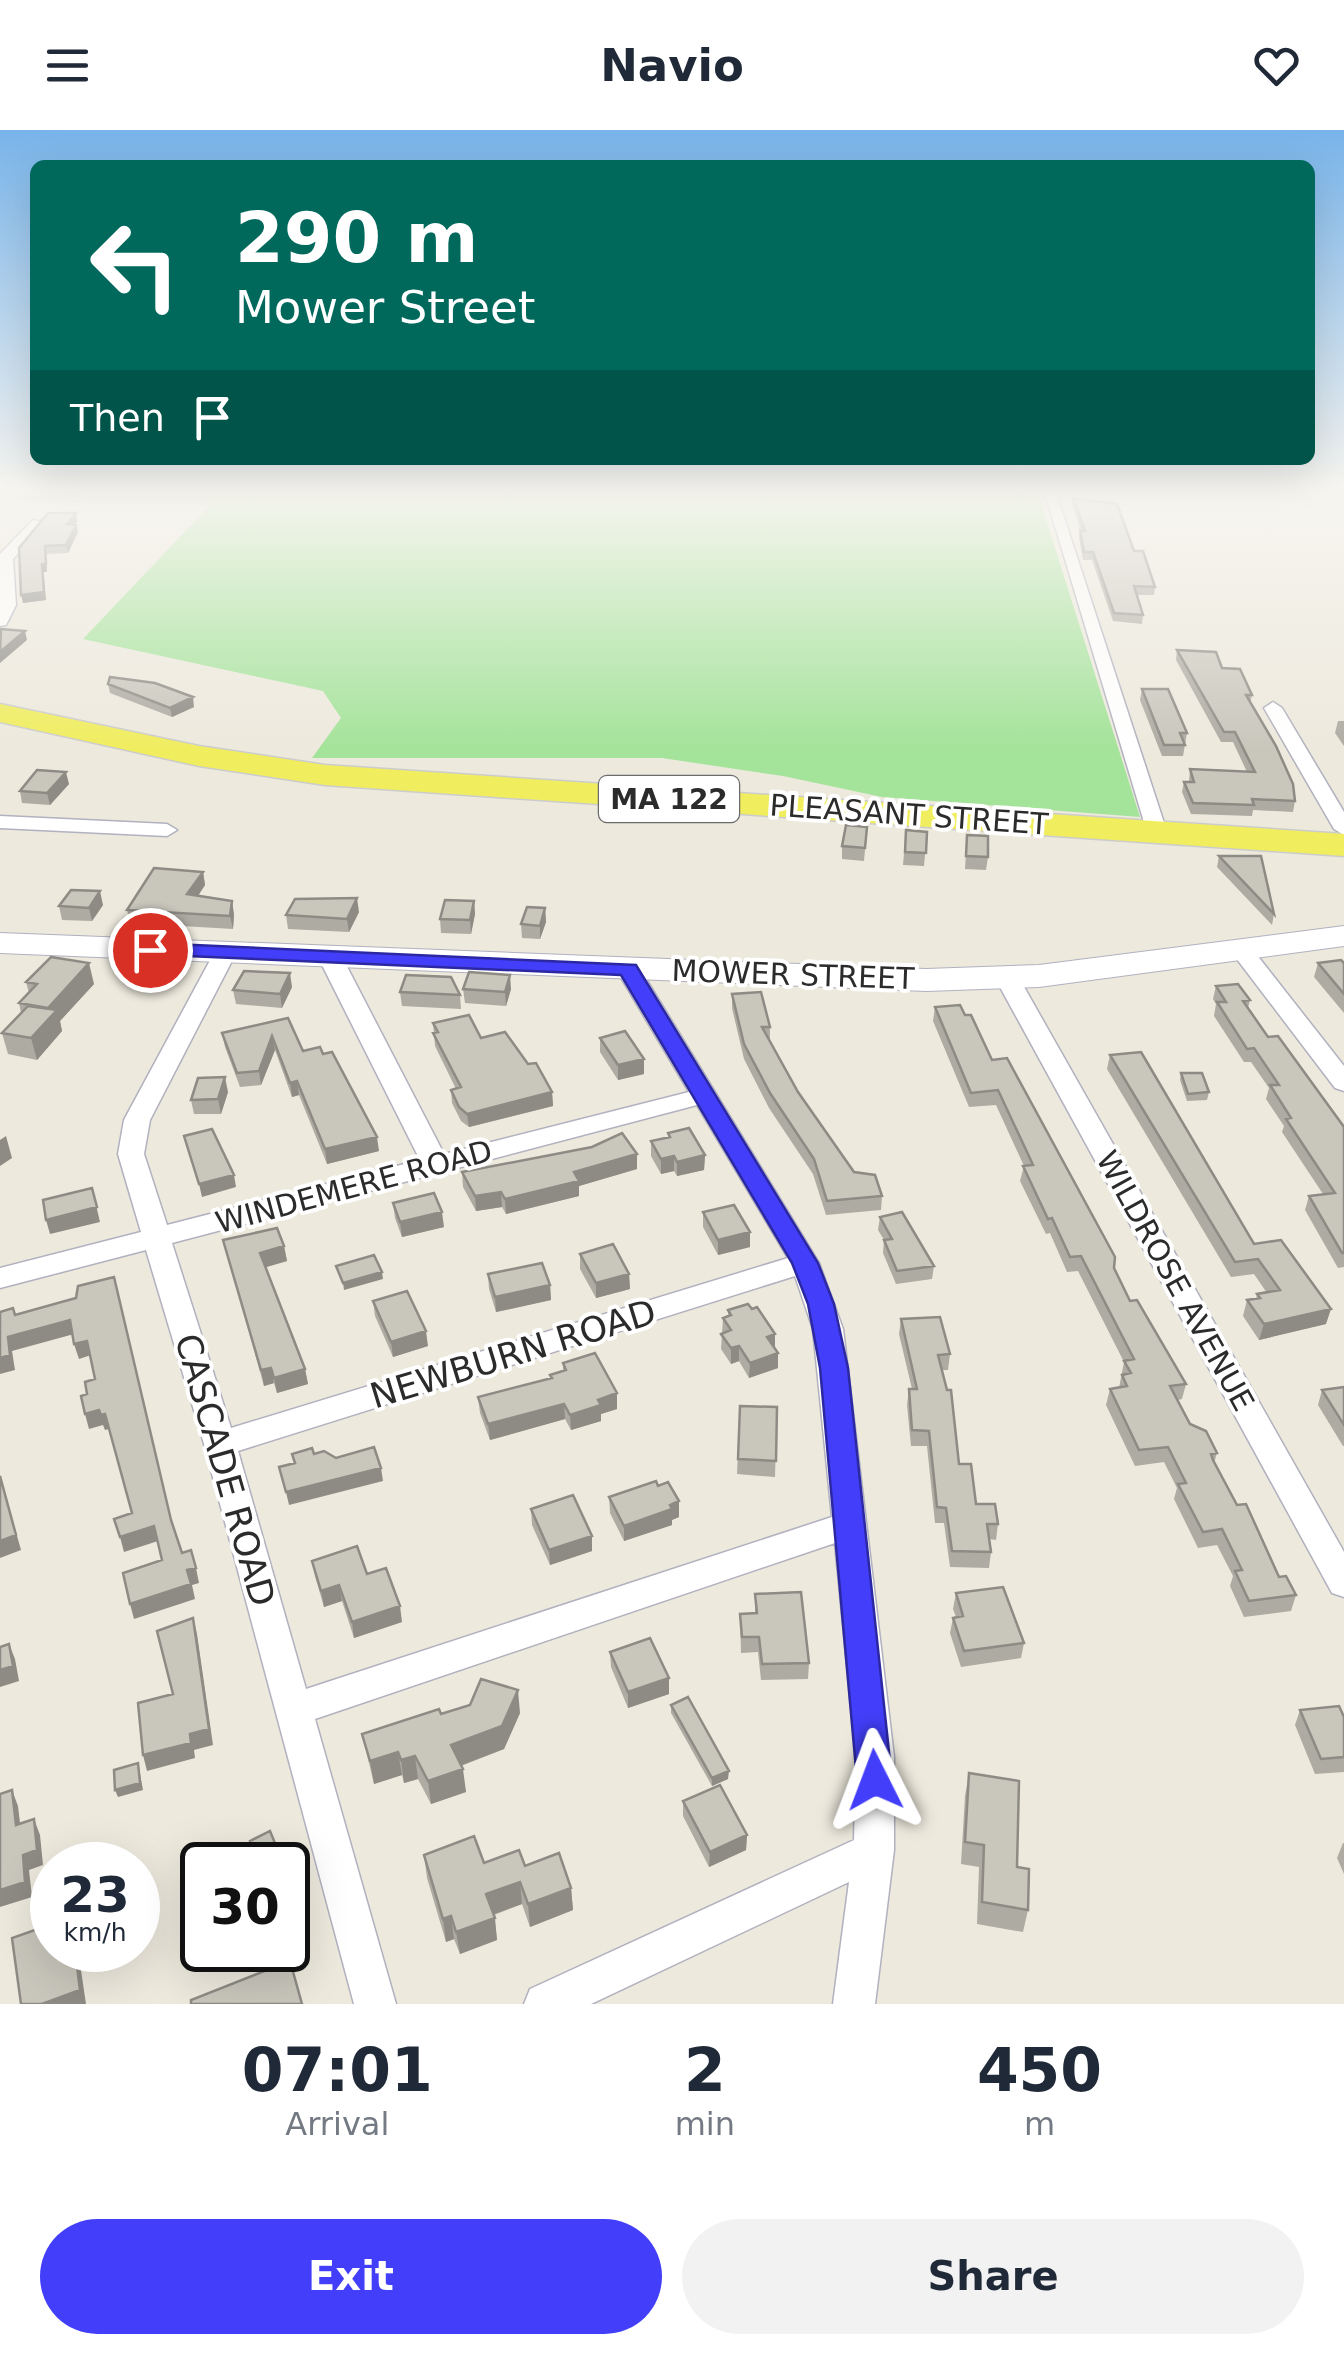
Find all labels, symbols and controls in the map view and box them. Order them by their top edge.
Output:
icon: menu [40,38,95,93]
icon: heart [1249,38,1304,93]
text: Navio [600,39,744,92]
text: 290 m [235,197,478,279]
icon: left [70,200,200,330]
text: Mower Street [235,281,535,334]
icon: arrive [185,390,240,445]
text: Then [70,396,165,440]
road number: MA 122 [599,776,739,822]
street label: PLEASANT STREET [769,787,1050,842]
pin [108,908,193,993]
icon: arrive [123,923,178,978]
street label: MOWER STREET [671,953,916,996]
street label: WINDEMERE ROAD [212,1133,496,1240]
street label: WILDROSE AVENUE [1089,1145,1261,1417]
street label: NEWBURN ROAD [365,1292,661,1416]
street label: CASCADE ROAD [167,1329,283,1611]
position arrow [823,1728,927,1832]
speed limit sign: 30 [180,1842,310,1972]
text: 23 [60,1866,130,1924]
text: km/h [63,1918,127,1947]
text: 07:01 [242,2035,433,2105]
text: 2 [684,2035,726,2105]
text: 450 [977,2035,1102,2105]
text: Arrival [285,2105,389,2143]
text: min [675,2105,735,2143]
text: m [1024,2105,1055,2143]
button: Exit [40,2219,662,2334]
button: Share [682,2219,1304,2334]

